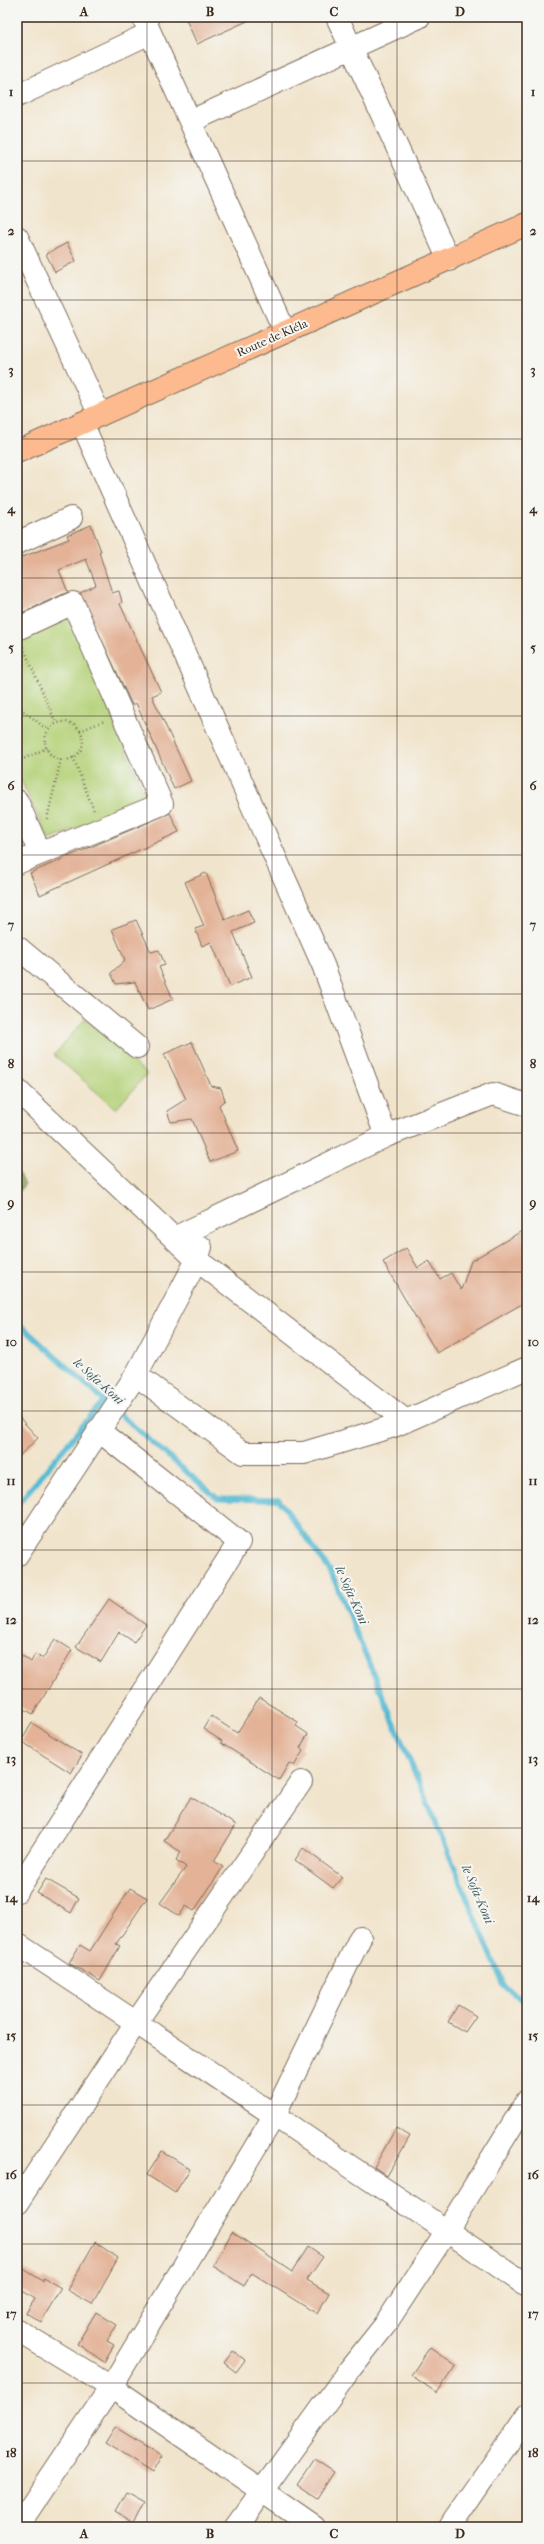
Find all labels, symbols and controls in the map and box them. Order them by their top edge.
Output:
text: A [79,4,89,19]
text: B [206,4,215,19]
text: C [330,4,339,19]
text: D [455,4,465,19]
text: 1 [9,84,14,99]
text: 1 [531,84,536,99]
text: 2 [8,223,15,238]
text: 2 [530,223,537,238]
street label: Route de Kléla [235,316,310,360]
text: 3 [8,362,14,378]
text: 3 [530,362,536,378]
text: 4 [6,501,16,517]
text: 4 [528,501,538,517]
text: 5 [8,640,14,655]
text: 5 [530,640,536,655]
text: 6 [7,778,15,793]
text: 6 [529,778,537,793]
text: 7 [7,917,15,932]
text: 7 [529,917,537,932]
text: 8 [8,1056,15,1071]
text: 8 [530,1056,537,1071]
text: 9 [7,1195,15,1211]
text: 9 [529,1195,537,1211]
text: 10 [5,1334,17,1349]
text: 10 [527,1334,539,1349]
water label: le Sofa-Koni [70,1354,128,1408]
text: 11 [6,1473,16,1488]
text: 11 [528,1473,538,1488]
water label: le Sofa-Koni [332,1562,372,1628]
text: 12 [5,1612,17,1627]
text: 12 [527,1612,539,1627]
text: 13 [6,1751,16,1767]
text: 13 [528,1751,538,1767]
water label: le Sofa-Koni [458,1861,498,1927]
text: 14 [5,1890,18,1906]
text: 14 [527,1890,540,1906]
text: 15 [6,2028,16,2043]
text: 15 [528,2028,538,2043]
text: 16 [5,2167,18,2182]
text: 16 [527,2167,540,2182]
text: 17 [6,2306,17,2321]
text: 17 [528,2306,539,2321]
text: 18 [5,2445,17,2460]
text: 18 [527,2445,539,2460]
text: A [79,2526,89,2541]
text: B [206,2526,215,2541]
text: C [330,2526,339,2541]
text: D [455,2526,465,2541]

